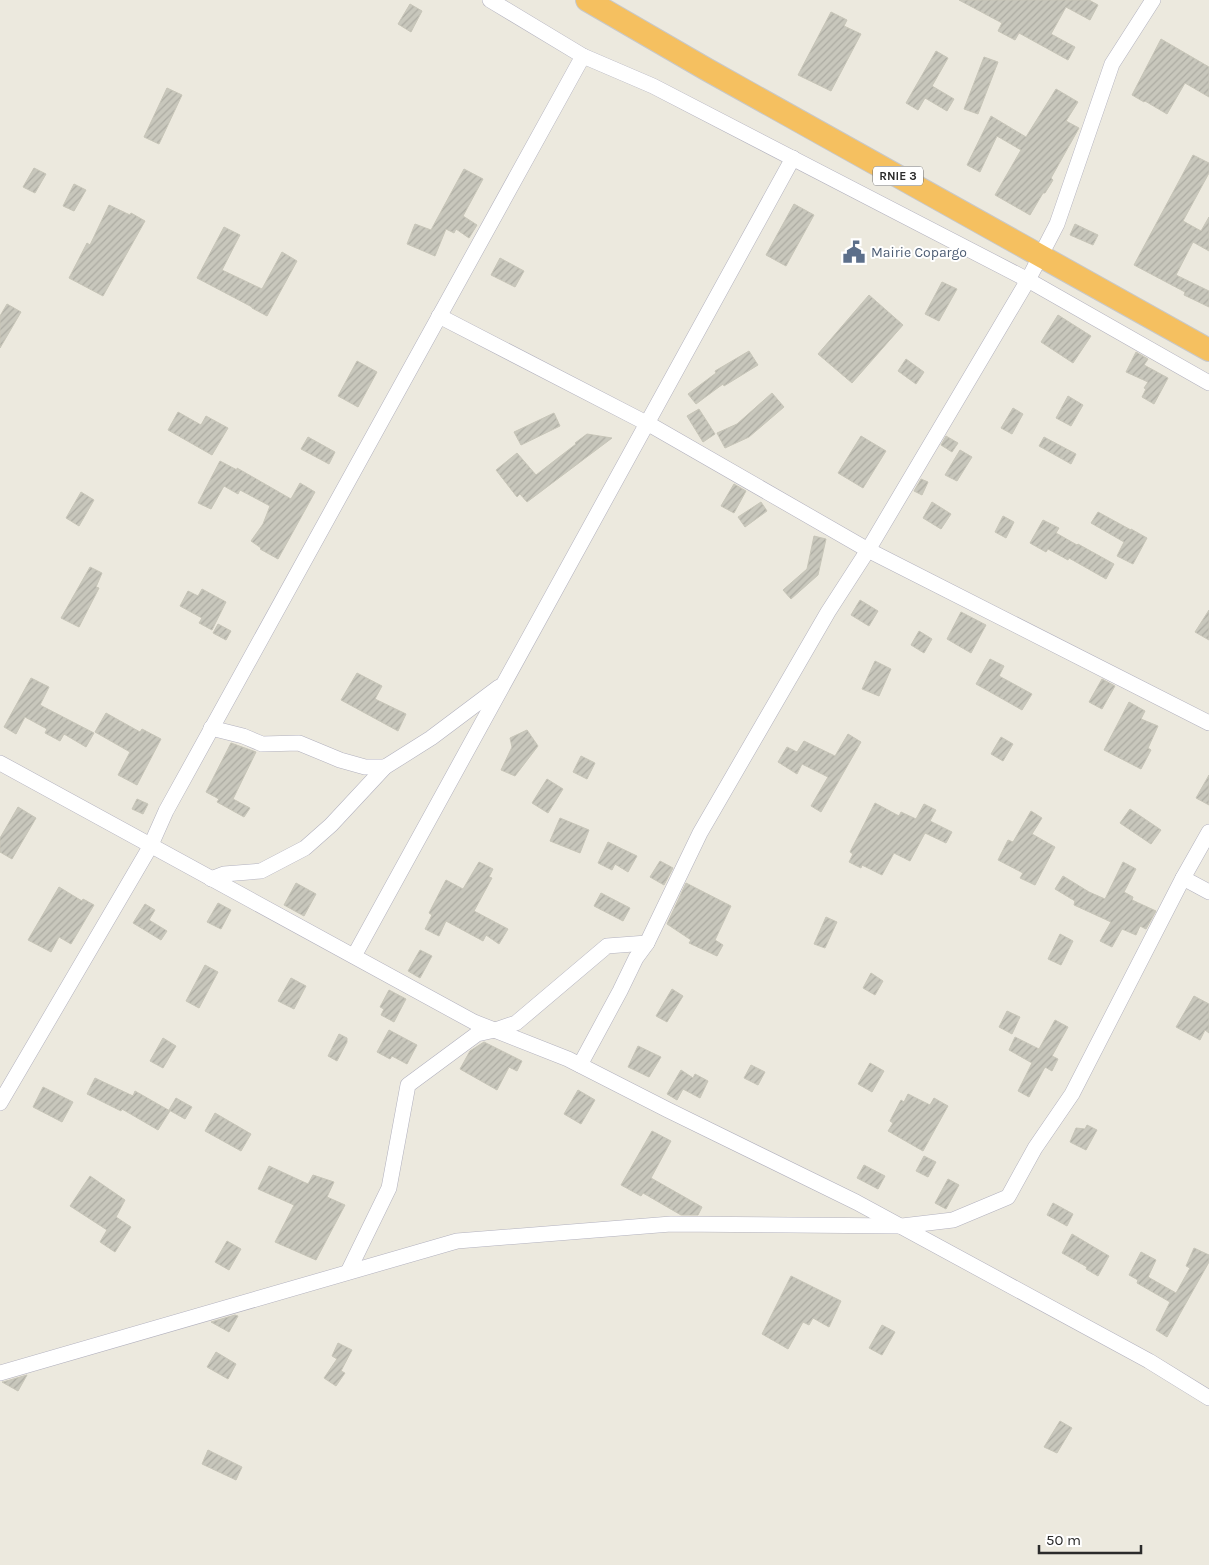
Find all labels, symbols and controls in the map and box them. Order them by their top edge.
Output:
road number: RNIE 3 [873,167,923,186]
public building icon: Mairie Copargo [841,239,867,265]
place label: Mairie Copargo [871,244,967,261]
scale bar [1039,1522,1142,1554]
text: 50 m [1046,1531,1081,1549]

